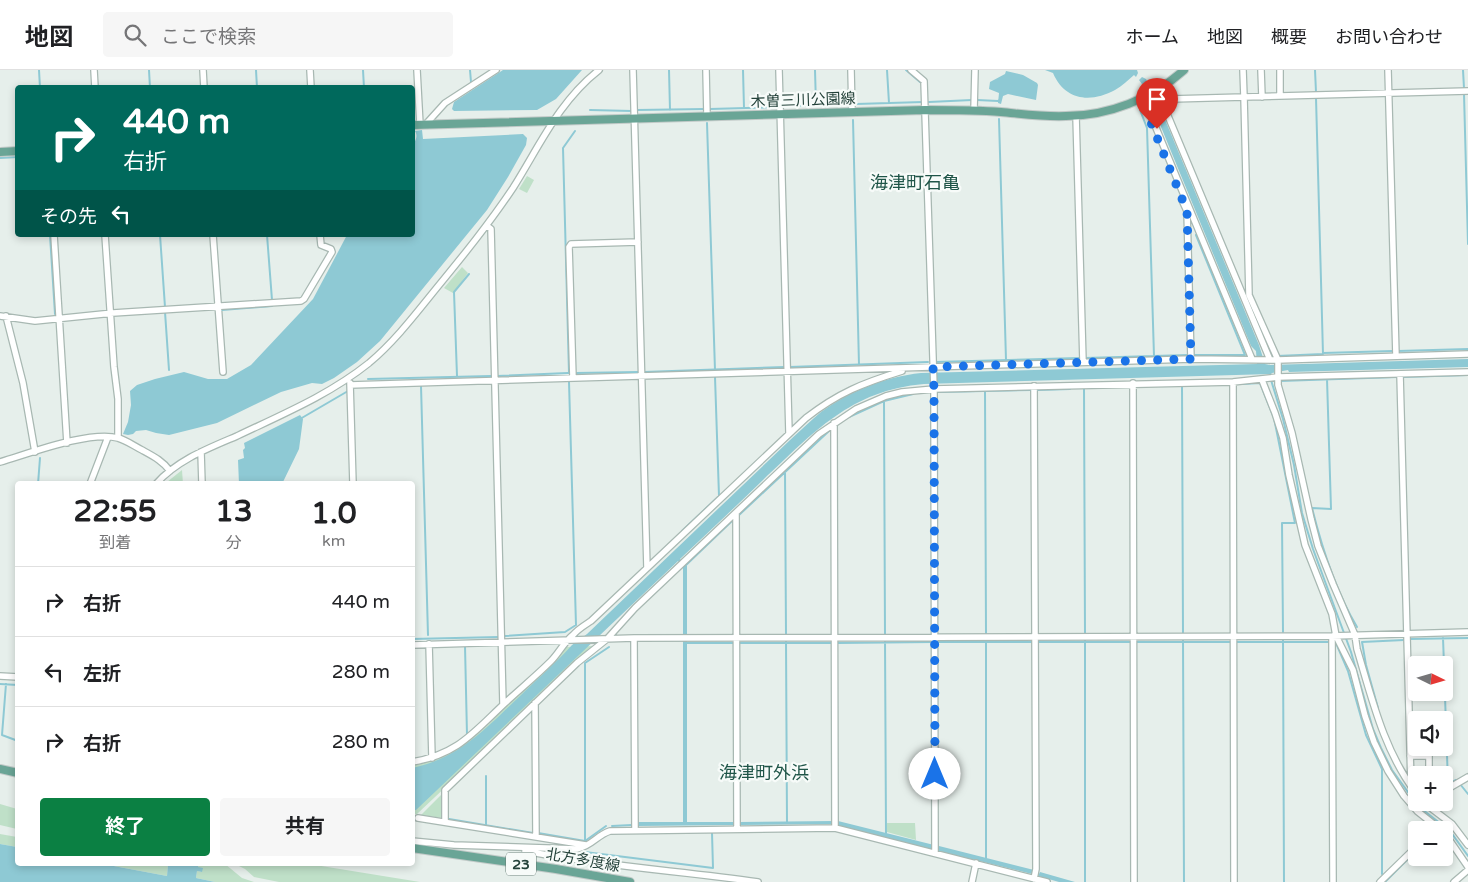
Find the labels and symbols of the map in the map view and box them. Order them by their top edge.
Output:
pin [1136,78,1178,129]
street label: 木曽三川公園線 [750,89,856,111]
district label: 海津町石亀 [870,172,960,194]
north arrow [1408,656,1452,701]
position arrow [908,747,960,799]
district label: 海津町外浜 [719,762,809,784]
street label: 北方多度線 [544,845,622,875]
road number: 23 [506,852,536,876]

